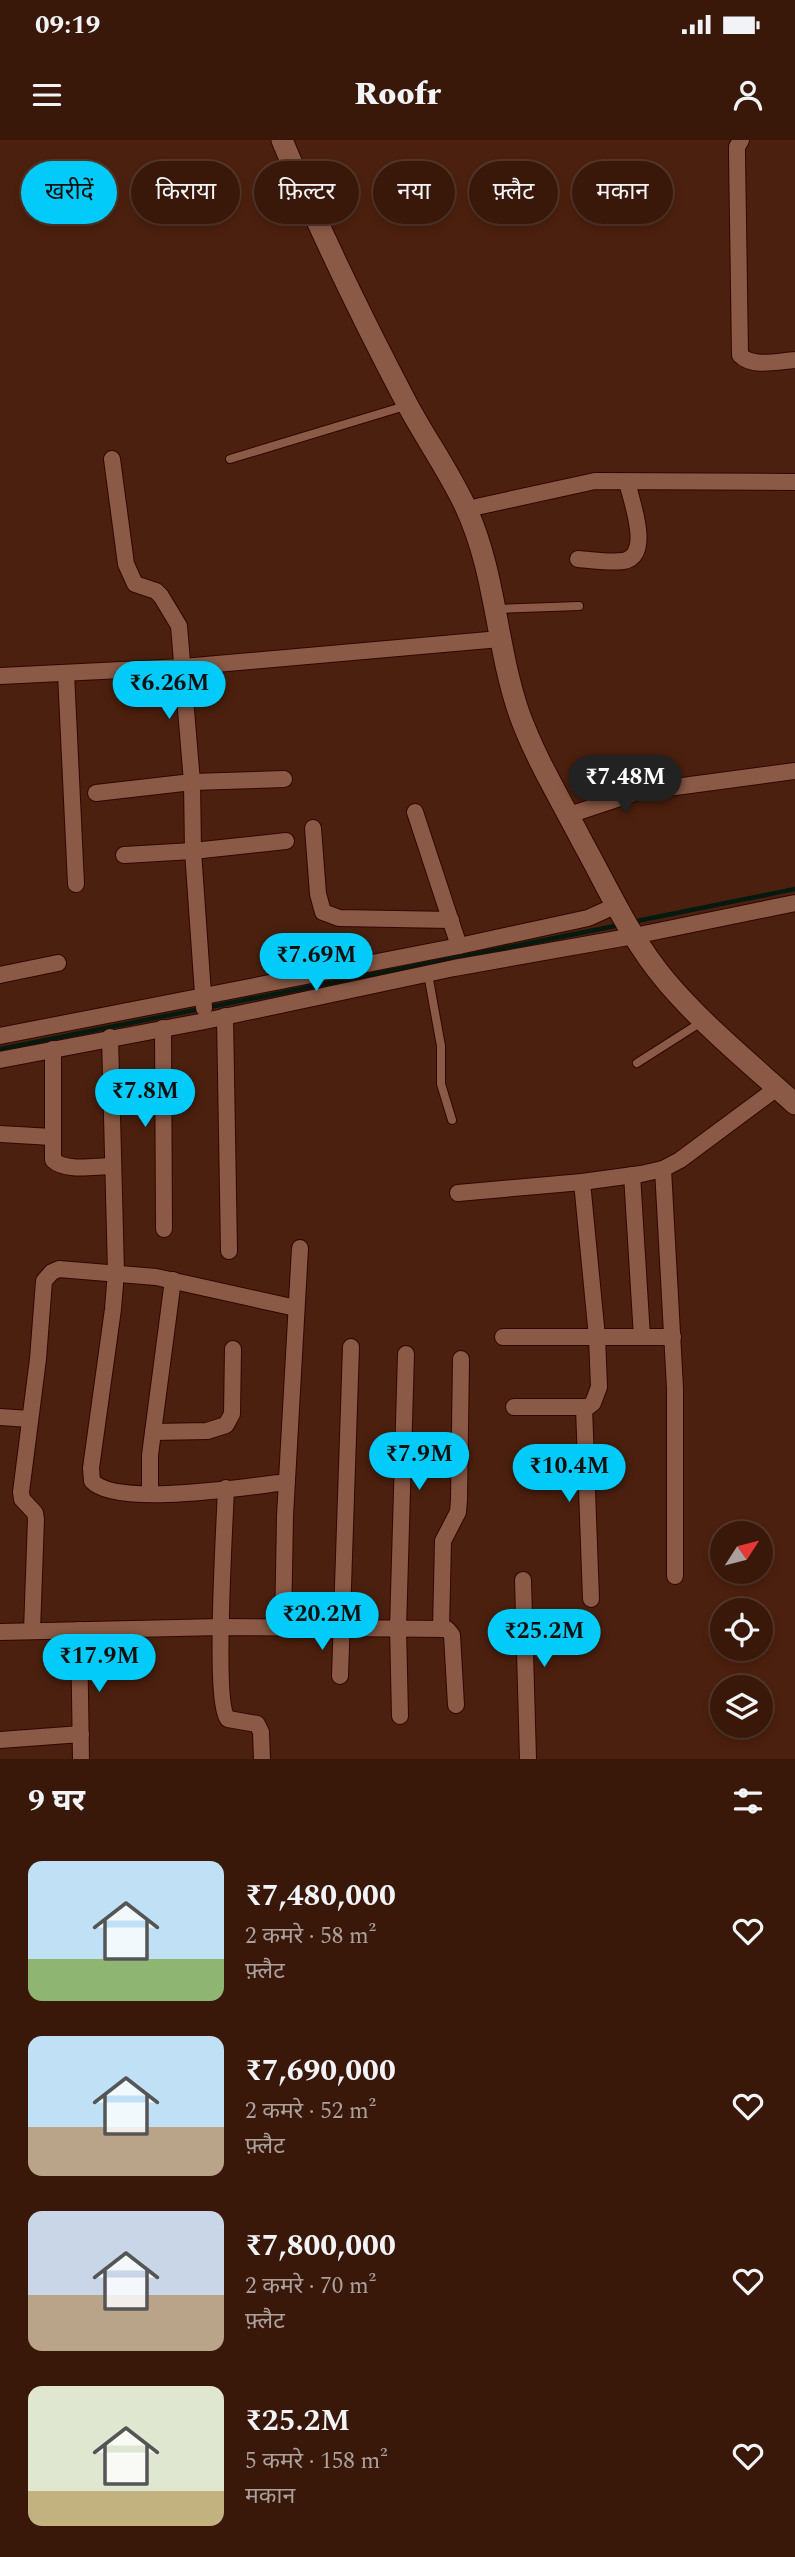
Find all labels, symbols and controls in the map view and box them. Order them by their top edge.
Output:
text: 09:19 [35,5,100,45]
text: Roofr [354,70,441,119]
icon: menu [28,76,66,114]
icon: person [729,76,767,114]
chip: खरीदें [21,161,117,224]
chip: किराया [131,161,240,224]
chip: फ़िल्टर [254,161,359,224]
chip: नया [373,161,455,224]
chip: फ़्लैट [469,161,558,224]
chip: मकान [572,161,673,224]
pin: ₹6.26M [112,662,226,721]
text: ₹6.26M [129,666,209,701]
pin: ₹7.48M [568,756,682,815]
text: ₹7.48M [585,760,665,795]
pin: ₹7.69M [259,934,373,993]
text: ₹7.69M [276,938,356,973]
pin: ₹7.8M [96,1070,194,1129]
text: ₹7.8M [111,1074,179,1109]
pin: ₹7.9M [370,1432,468,1492]
text: ₹7.9M [385,1437,453,1472]
pin: ₹10.4M [512,1444,626,1504]
text: ₹10.4M [529,1449,609,1484]
north arrow [710,1521,774,1584]
map controls [710,1521,773,1738]
pin: ₹20.2M [265,1592,379,1652]
text: ₹20.2M [282,1597,362,1632]
button: locate [710,1598,773,1661]
pin: ₹25.2M [487,1610,601,1669]
text: ₹25.2M [504,1614,584,1649]
pin: ₹17.9M [42,1634,156,1694]
text: ₹17.9M [59,1639,139,1674]
button: layers [710,1675,773,1738]
text: 9 घर [28,1778,85,1824]
icon: filters [729,1782,767,1820]
text: ₹7,480,000 [245,1873,396,1919]
icon: home [84,1889,168,1973]
icon: heart [729,1912,767,1950]
text: 2 कमरे · 58 m² [245,1919,376,1954]
text: फ़्लैट [245,1954,285,1989]
text: ₹7,690,000 [245,2048,396,2094]
icon: home [84,2064,168,2148]
icon: heart [729,2087,767,2125]
text: 2 कमरे · 52 m² [245,2094,376,2129]
text: फ़्लैट [245,2129,285,2164]
text: ₹7,800,000 [245,2223,396,2269]
icon: home [84,2239,168,2323]
icon: heart [729,2262,767,2300]
text: 2 कमरे · 70 m² [245,2269,376,2304]
text: फ़्लैट [245,2304,285,2339]
text: ₹25.2M [245,2398,350,2444]
icon: home [84,2414,168,2498]
icon: heart [729,2437,767,2475]
text: 5 कमरे · 158 m² [245,2444,388,2479]
text: मकान [245,2479,295,2514]

